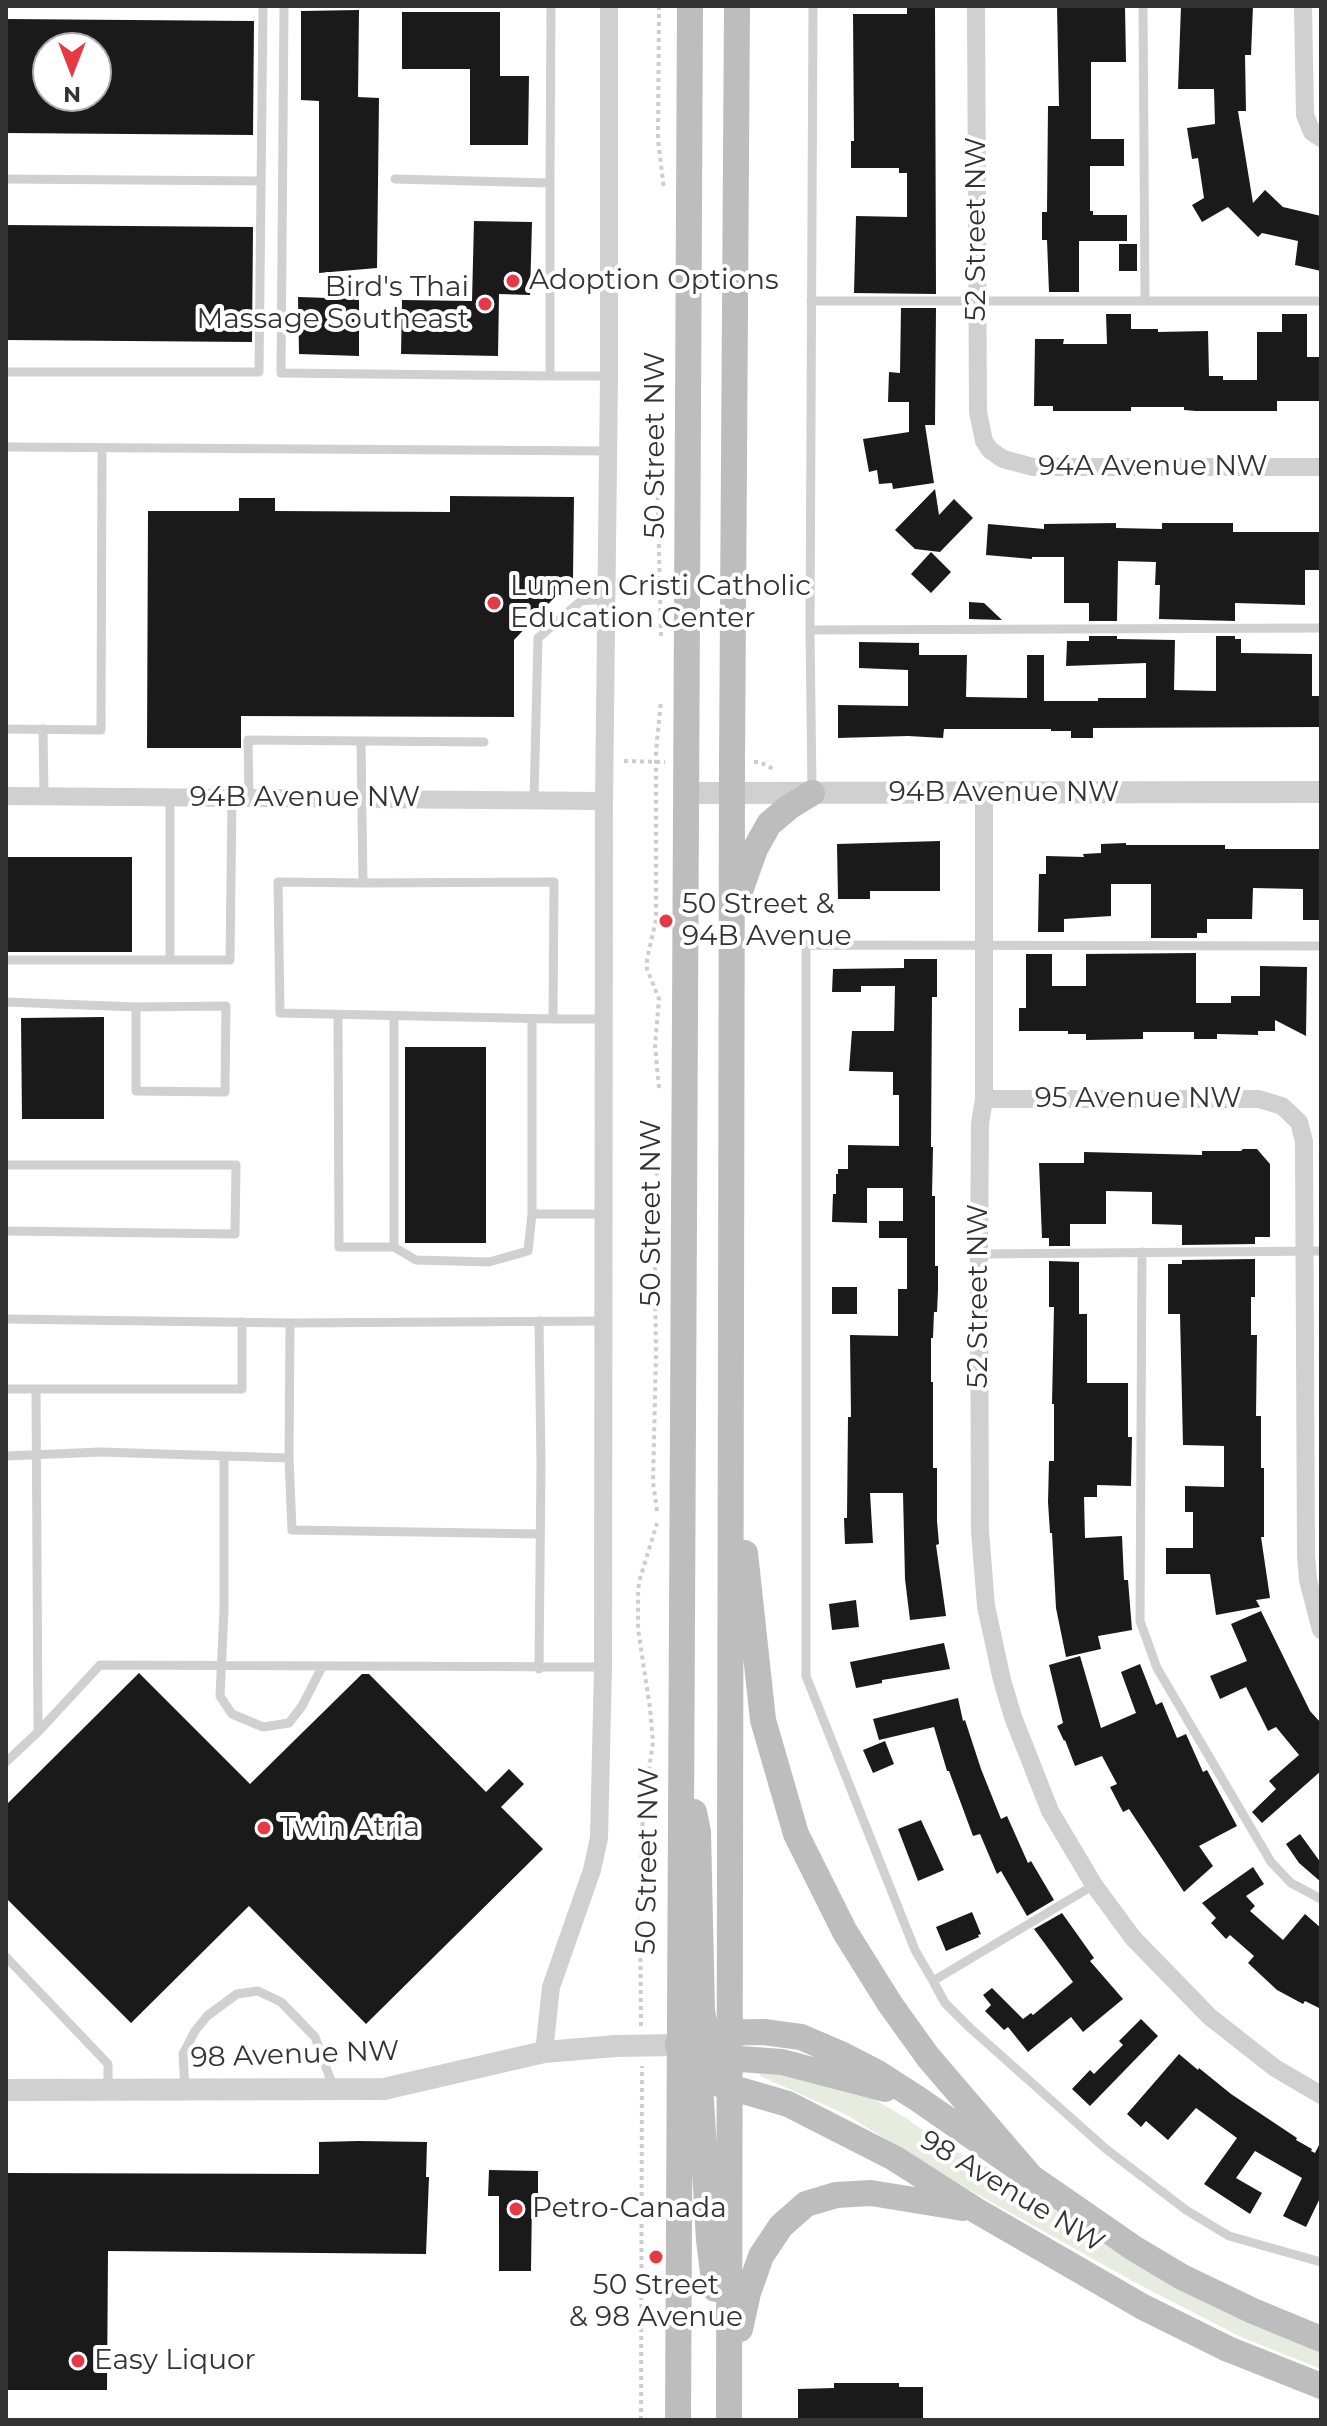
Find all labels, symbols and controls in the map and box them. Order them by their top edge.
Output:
north arrow [32,32,112,112]
text: N [63,81,81,108]
street label: 52 Street NW [960,137,994,321]
place label: Adoption Options [529,264,779,298]
place label: Bird's Thai Massage Southeast [197,271,469,337]
marker: Adoption Options [504,272,522,290]
marker: Bird's Thai Massage Southeast [476,295,494,313]
street label: 50 Street NW [639,351,673,539]
street label: 94A Avenue NW [1038,450,1268,484]
place label: Lumen Cristi Catholic Education Center [510,570,811,636]
marker: Lumen Cristi Catholic Education Center [485,594,503,612]
street label: 94B Avenue NW [889,776,1119,810]
street label: 94B Avenue NW [190,781,420,815]
place label: 50 Street & 94B Avenue [682,888,852,954]
marker: 50 Street & 94B Avenue [657,912,675,930]
street label: 95 Avenue NW [1035,1082,1241,1116]
street label: 50 Street NW [635,1119,669,1307]
street label: 52 Street NW [962,1204,996,1388]
street label: 50 Street NW [630,1767,666,1955]
place label: Twin Atria [280,1811,420,1845]
marker: Twin Atria [255,1819,273,1837]
street label: 98 Avenue NW [190,2035,400,2075]
street label: 98 Avenue NW [914,2124,1110,2260]
place label: Petro-Canada [532,2192,727,2226]
marker: Petro-Canada [507,2200,525,2218]
marker: 50 Street & 98 Avenue [647,2248,665,2266]
place label: 50 Street & 98 Avenue [569,2269,743,2335]
place label: Easy Liquor [94,2344,256,2378]
marker: Easy Liquor [69,2352,87,2370]

